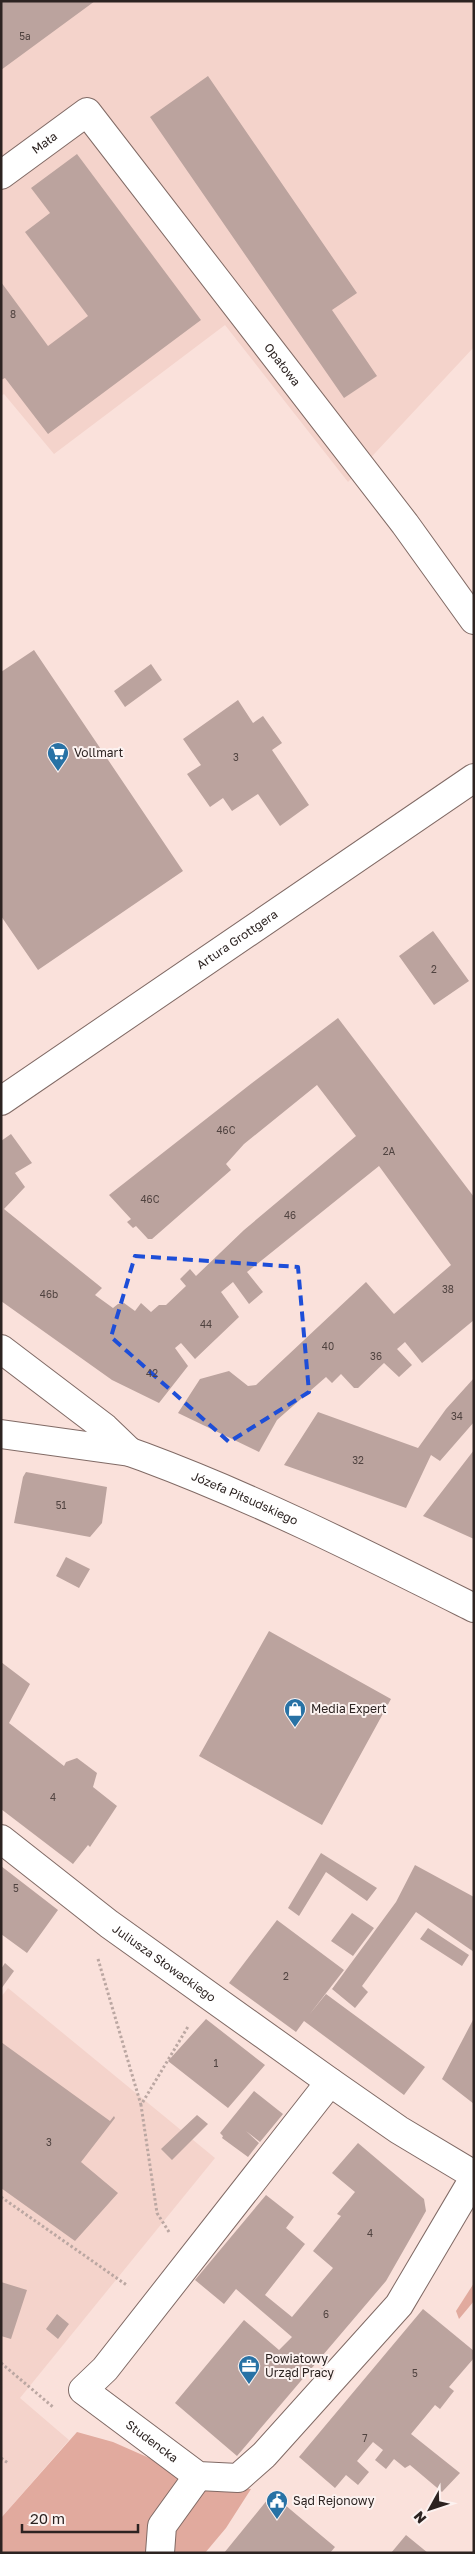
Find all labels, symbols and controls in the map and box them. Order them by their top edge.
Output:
house number: 5a [19,30,31,42]
street label: Mała [29,128,60,157]
house number: 8 [10,308,16,320]
street label: Opałowa [261,340,304,389]
supermarket icon: Vollmart [46,741,70,772]
place label: Vollmart [74,745,124,760]
house number: 3 [233,751,239,763]
street label: Artura Grottgera [194,906,280,972]
house number: 2 [431,963,437,975]
house number: 46C [217,1124,236,1136]
house number: 2A [383,1145,396,1157]
house number: 46C [141,1193,160,1205]
house number: 46 [284,1209,296,1221]
house number: 38 [442,1283,454,1295]
house number: 46b [40,1288,58,1300]
house number: 44 [200,1318,212,1330]
house number: 40 [322,1340,334,1352]
house number: 36 [370,1350,382,1362]
house number: 42 [146,1367,158,1379]
house number: 34 [451,1410,463,1422]
house number: 32 [352,1454,364,1466]
street label: Józefa Piłsudskiego [189,1468,301,1528]
house number: 51 [56,1499,66,1511]
shop icon: Media Expert [283,1697,307,1728]
place label: Media Expert [311,1701,387,1716]
house number: 4 [50,1791,56,1803]
house number: 5 [13,1882,19,1894]
street label: Juliusza Słowackiego [110,1921,219,2005]
house number: 2 [283,1970,289,1982]
house number: 1 [214,2057,219,2069]
house number: 3 [46,2136,52,2148]
house number: 4 [367,2227,373,2239]
house number: 6 [323,2308,329,2320]
place label: Powiatowy Urząd Pracy [265,2351,334,2380]
office icon: Powiatowy Urząd Pracy [237,2354,261,2385]
house number: 5 [412,2367,418,2379]
street label: Studencka [123,2417,181,2465]
house number: 7 [362,2432,368,2444]
north arrow [405,2484,455,2534]
public building icon: Sąd Rejonowy [265,2489,289,2520]
place label: Sąd Rejonowy [293,2493,375,2508]
scale bar [22,2502,139,2534]
text: N [410,2508,430,2527]
text: 20 m [30,2509,65,2527]

